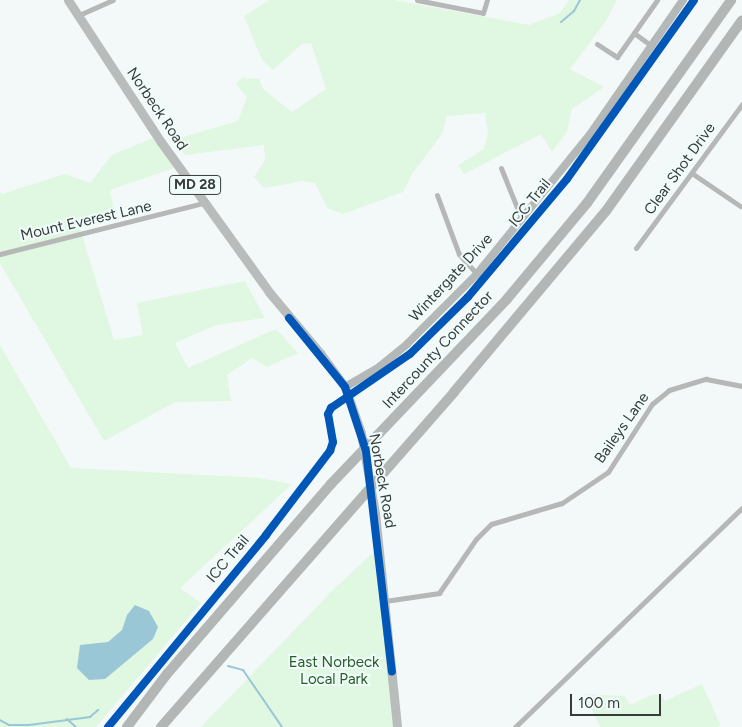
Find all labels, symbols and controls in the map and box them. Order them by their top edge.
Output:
street label: Norbeck Road [123,64,191,154]
street label: Clear Shot Drive [641,120,719,218]
road number: MD 28 [169,174,221,196]
street label: ICC Trail [505,175,555,231]
street label: Mount Everest Lane [19,197,153,245]
street label: Wintergate Drive [406,230,496,326]
street label: Intercounty Connector [379,288,497,412]
street label: Baileys Lane [591,389,653,467]
street label: Norbeck Road [365,432,399,530]
street label: ICC Trail [203,532,253,586]
park label: East Norbeck Local Park [289,653,379,688]
scale bar [572,684,663,716]
text: 100 m [578,694,620,712]

